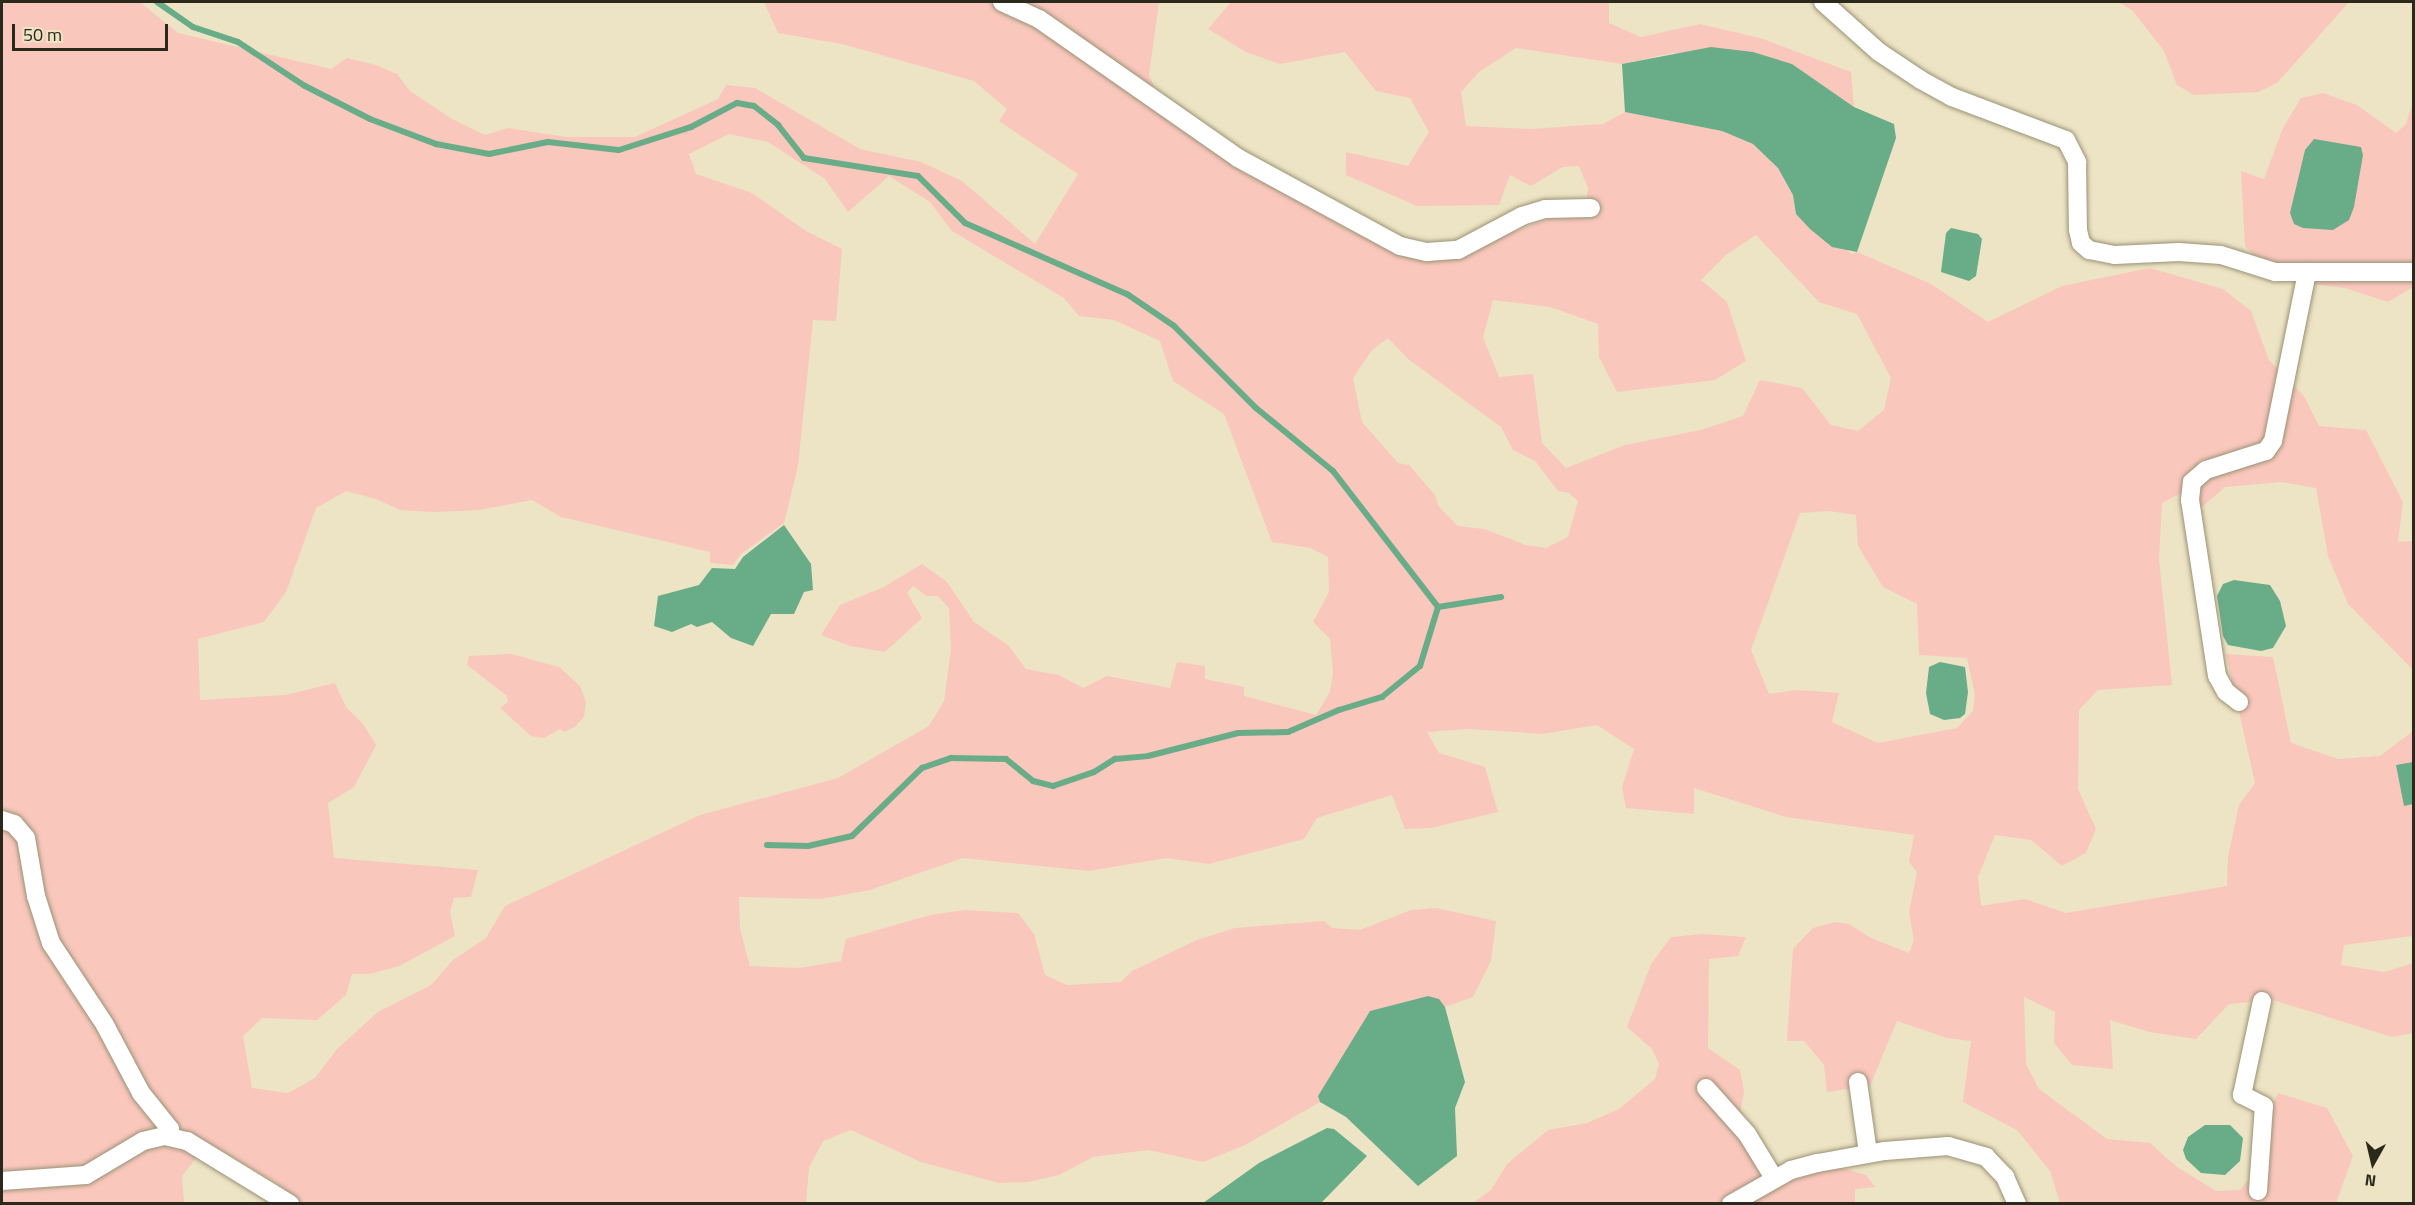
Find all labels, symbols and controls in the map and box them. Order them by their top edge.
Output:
scale bar [15,12,171,50]
text: 50 m [23,21,62,48]
north arrow [2343,1133,2403,1193]
text: N [2363,1168,2378,1193]

